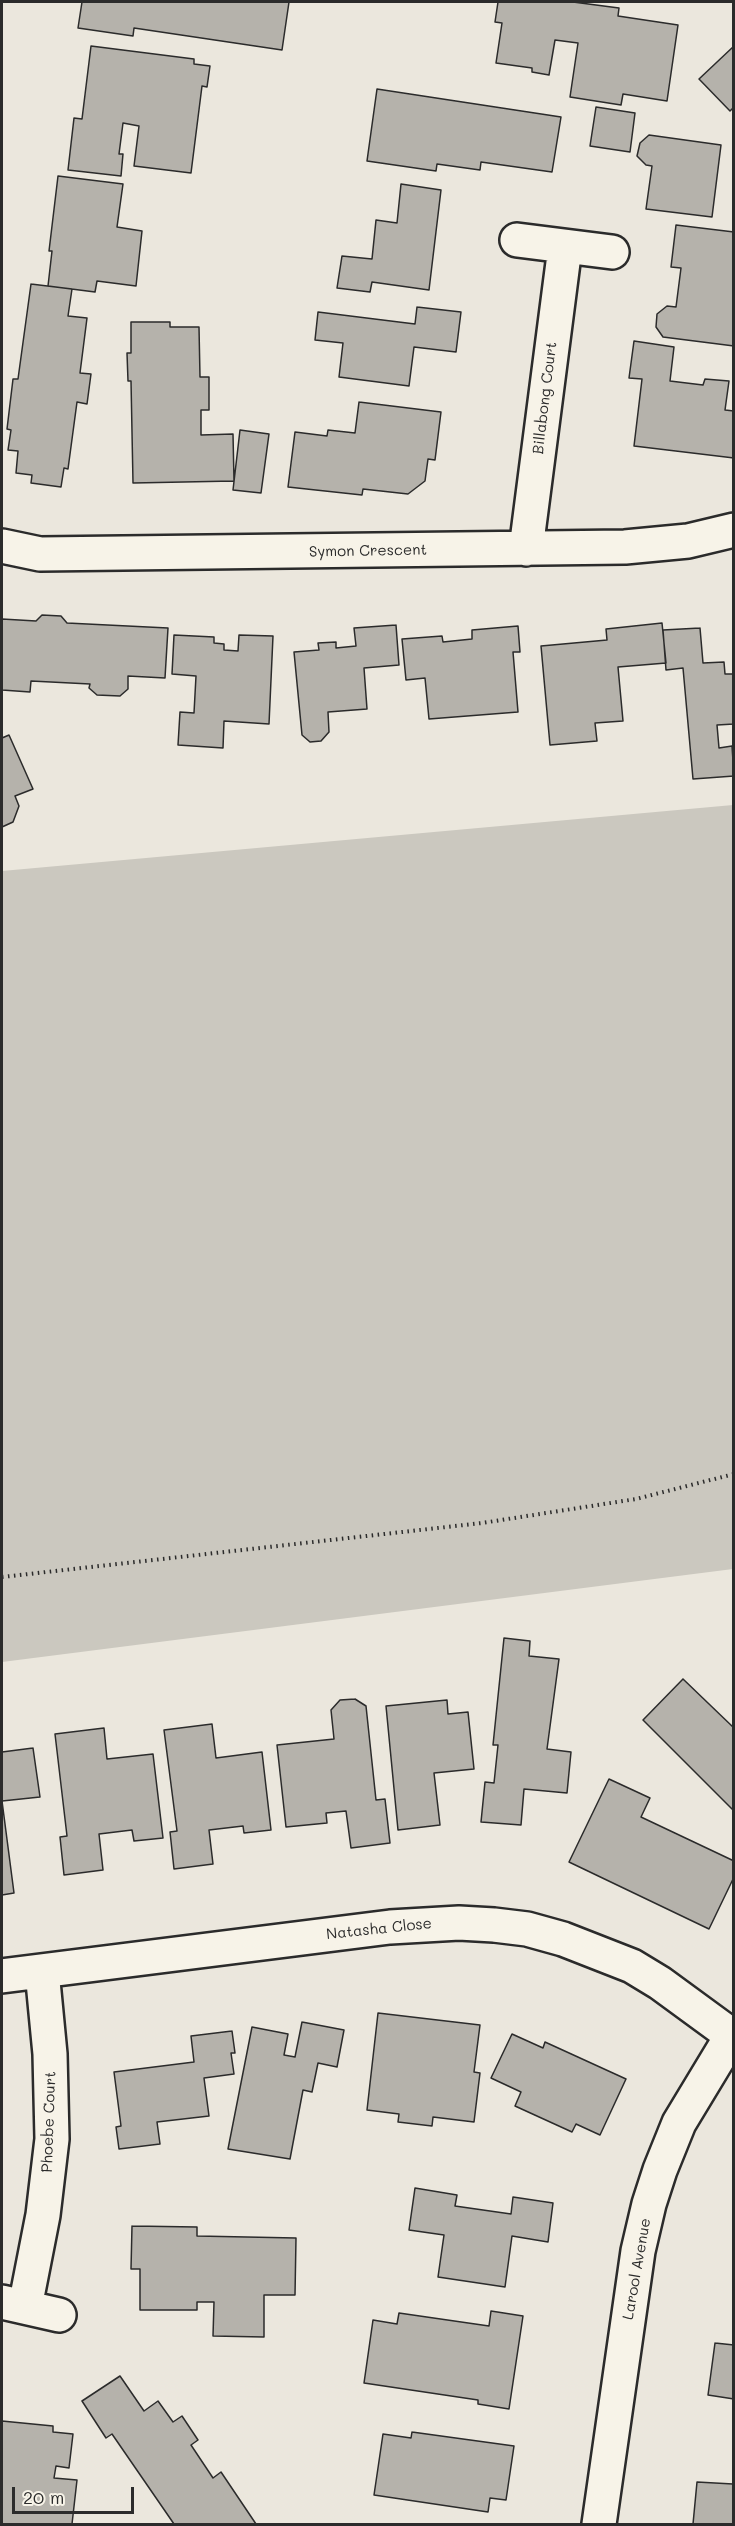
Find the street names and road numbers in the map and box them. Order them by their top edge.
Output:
street label: Billabong Court [529,341,561,455]
street label: Symon Crescent [309,541,427,561]
street label: Natasha Close [325,1914,433,1944]
street label: Phoebe Court [38,2071,60,2173]
street label: Larool Avenue [619,2217,655,2321]

